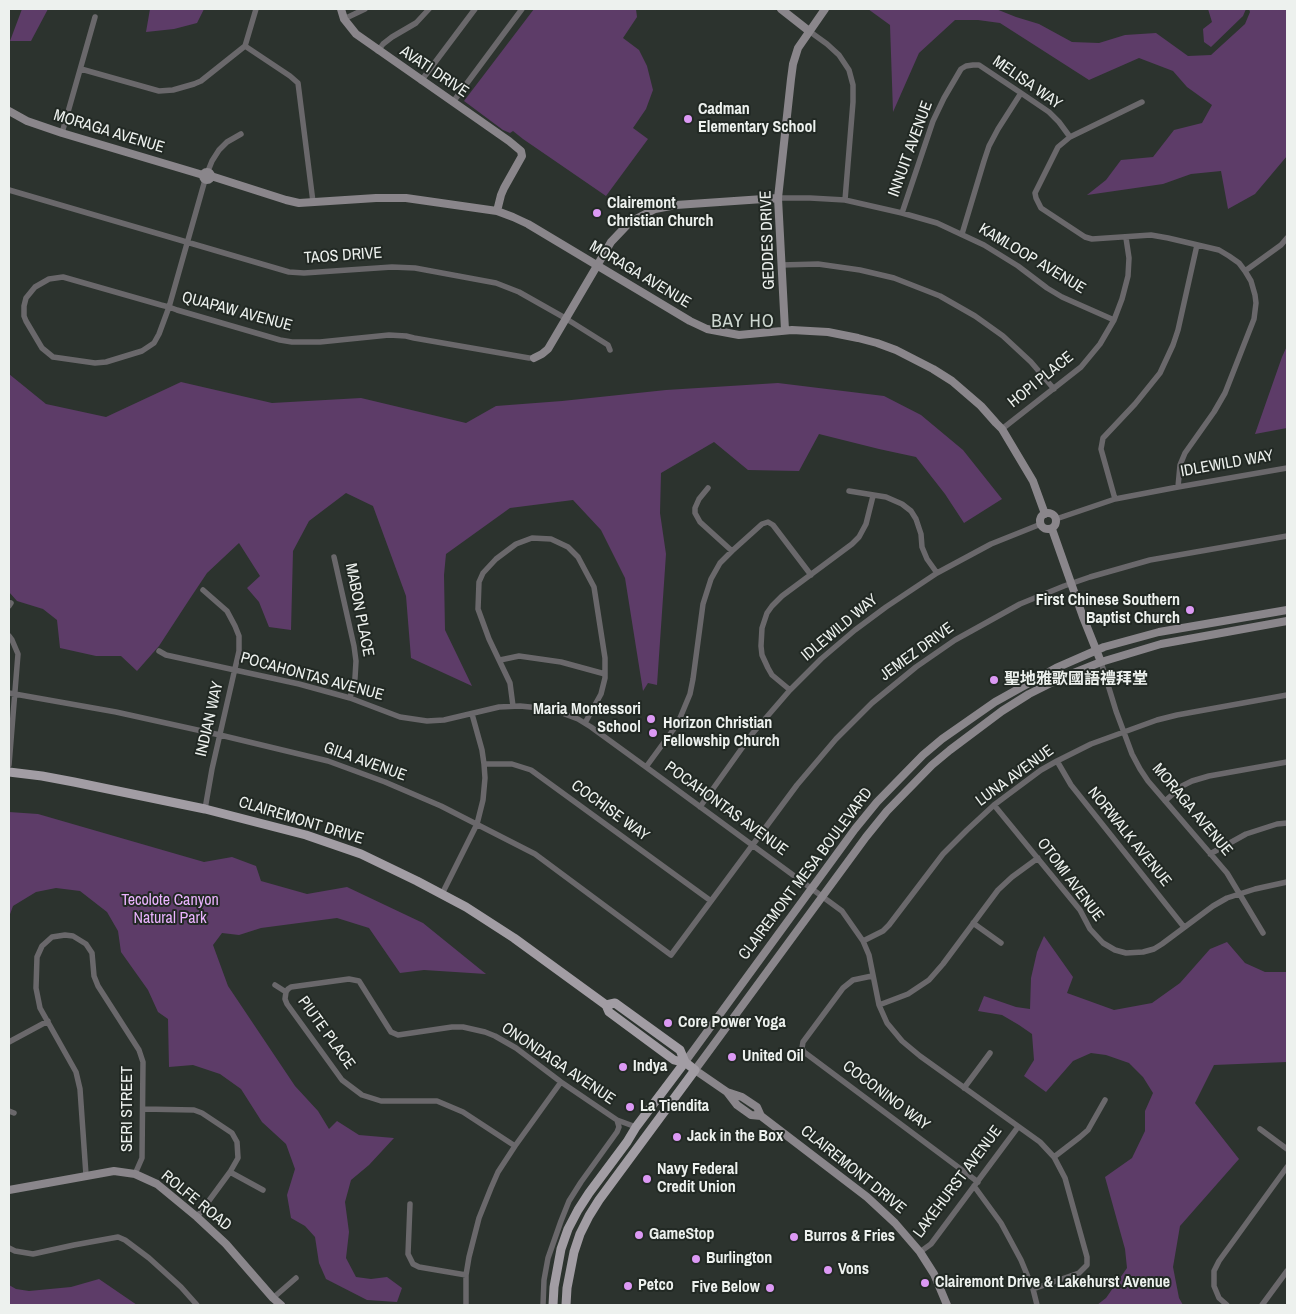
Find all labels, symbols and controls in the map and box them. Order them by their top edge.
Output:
street label: AVATI DRIVE [396,42,472,102]
street label: MELISA WAY [989,52,1065,114]
street label: INNUIT AVENUE [885,99,937,199]
place label: Cadman Elementary School [698,100,816,138]
street label: MORAGA AVENUE [51,106,167,158]
marker: Cadman Elementary School [682,113,694,125]
street label: GEDDES DRIVE [757,190,779,290]
place label: Clairemont Christian Church [607,194,713,232]
marker: Clairemont Christian Church [591,207,603,219]
street label: KAMLOOP AVENUE [975,219,1089,299]
street label: MORAGA AVENUE [586,237,694,313]
street label: TAOS DRIVE [303,244,383,268]
street label: QUAPAW AVENUE [180,288,294,336]
district label: BAY HO [710,311,776,333]
street label: HOPI PLACE [1004,348,1078,412]
street label: IDLEWILD WAY [1179,446,1275,482]
street label: MABON PLACE [341,562,377,658]
street label: IDLEWILD WAY [798,590,882,666]
place label: First Chinese Southern Baptist Church [1036,591,1180,629]
marker: First Chinese Southern Baptist Church [1184,604,1196,616]
street label: JEMEZ DRIVE [876,619,958,685]
street label: POCAHONTAS AVENUE [238,649,386,705]
place label: 聖地雅歌國語禮拜堂 [1004,670,1148,690]
marker: 聖地雅歌國語禮拜堂 [988,674,1000,686]
street label: INDIAN WAY [192,680,228,758]
place label: Maria Montessori School [533,700,641,738]
marker: Maria Montessori School [645,713,657,725]
place label: Horizon Christian Fellowship Church [663,714,780,752]
marker: Horizon Christian Fellowship Church [647,727,659,739]
street label: GILA AVENUE [321,738,409,786]
street label: LUNA AVENUE [972,741,1058,811]
street label: POCAHONTAS AVENUE [661,758,791,860]
street label: MORAGA AVENUE [1148,760,1236,860]
street label: COCHISE WAY [567,776,653,846]
street label: NORWALK AVENUE [1083,783,1175,891]
street label: CLAIREMONT MESA BOULEVARD [735,784,877,964]
street label: CLAIREMONT DRIVE [236,793,366,849]
street label: OTOMI AVENUE [1032,835,1108,925]
park label: Tecolote Canyon Natural Park [121,891,219,929]
street label: PIUTE PLACE [293,993,359,1073]
place label: Core Power Yoga [678,1013,786,1033]
marker: Core Power Yoga [662,1017,674,1029]
street label: ONONDAGA AVENUE [497,1019,619,1109]
place label: United Oil [742,1047,804,1067]
marker: United Oil [726,1051,738,1063]
place label: Indya [633,1057,667,1077]
street label: COCONINO WAY [839,1057,933,1135]
marker: Indya [617,1061,629,1073]
street label: SERI STREET [118,1066,138,1152]
place label: La Tiendita [640,1097,709,1117]
marker: La Tiendita [624,1101,636,1113]
street label: CLAIREMONT DRIVE [797,1122,909,1218]
street label: LAKEHURST AVENUE [910,1122,1006,1242]
place label: Jack in the Box [687,1127,783,1147]
marker: Jack in the Box [671,1131,683,1143]
place label: Navy Federal Credit Union [657,1160,738,1198]
street label: ROLFE ROAD [157,1167,235,1235]
marker: Navy Federal Credit Union [641,1173,653,1185]
place label: GameStop [649,1225,715,1245]
place label: Burros & Fries [804,1227,895,1247]
marker: GameStop [633,1229,645,1241]
marker: Burros & Fries [788,1231,800,1243]
place label: Burlington [706,1249,772,1269]
marker: Burlington [690,1253,702,1265]
place label: Vons [838,1260,869,1280]
marker: Vons [822,1264,834,1276]
place label: Clairemont Drive & Lakehurst Avenue [935,1273,1170,1293]
place label: Petco [638,1276,674,1296]
marker: Clairemont Drive & Lakehurst Avenue [919,1277,931,1289]
place label: Five Below [691,1278,760,1298]
marker: Petco [622,1280,634,1292]
marker: Five Below [764,1282,776,1294]

